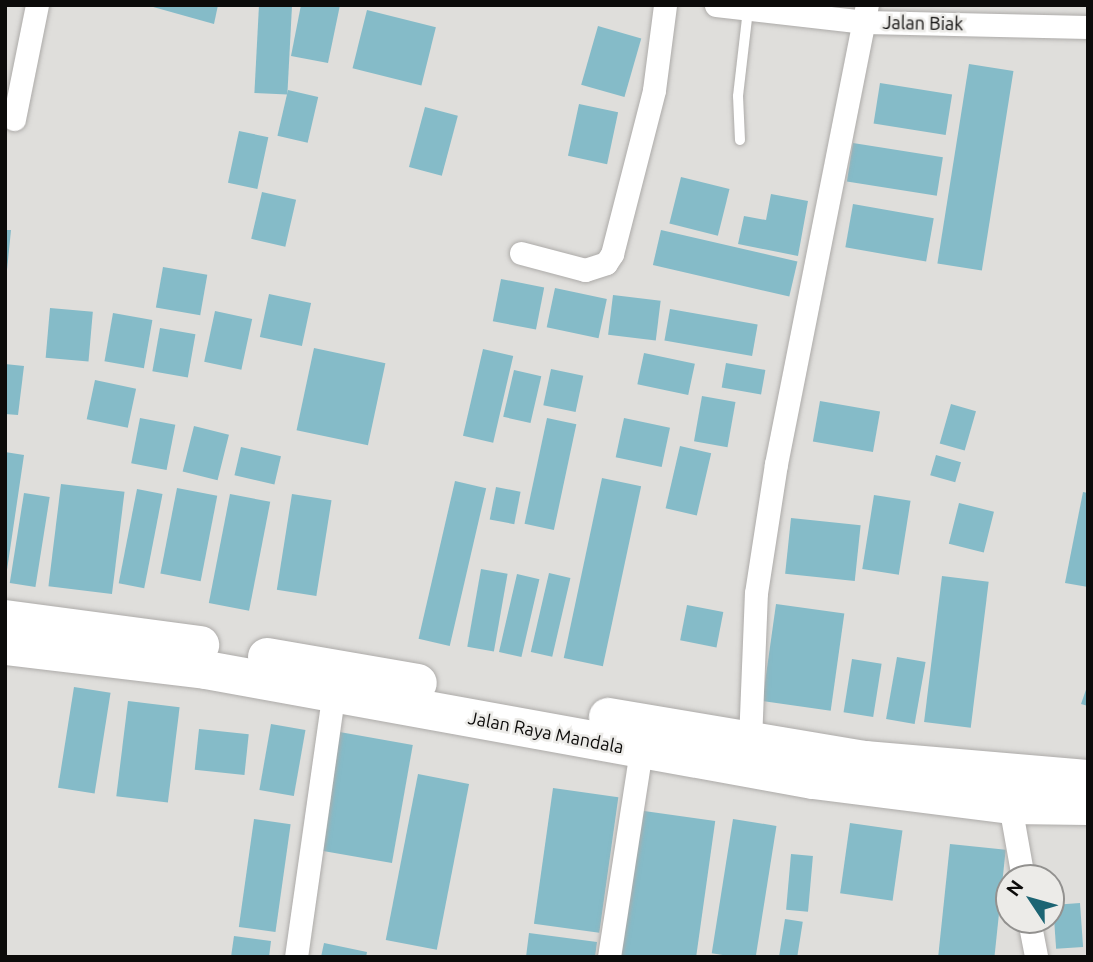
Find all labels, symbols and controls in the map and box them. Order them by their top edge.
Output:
street label: Jalan Biak [882,11,964,35]
street label: Jalan Raya Mandala [466,706,626,758]
north arrow [995,864,1065,934]
text: N [1002,876,1028,900]

